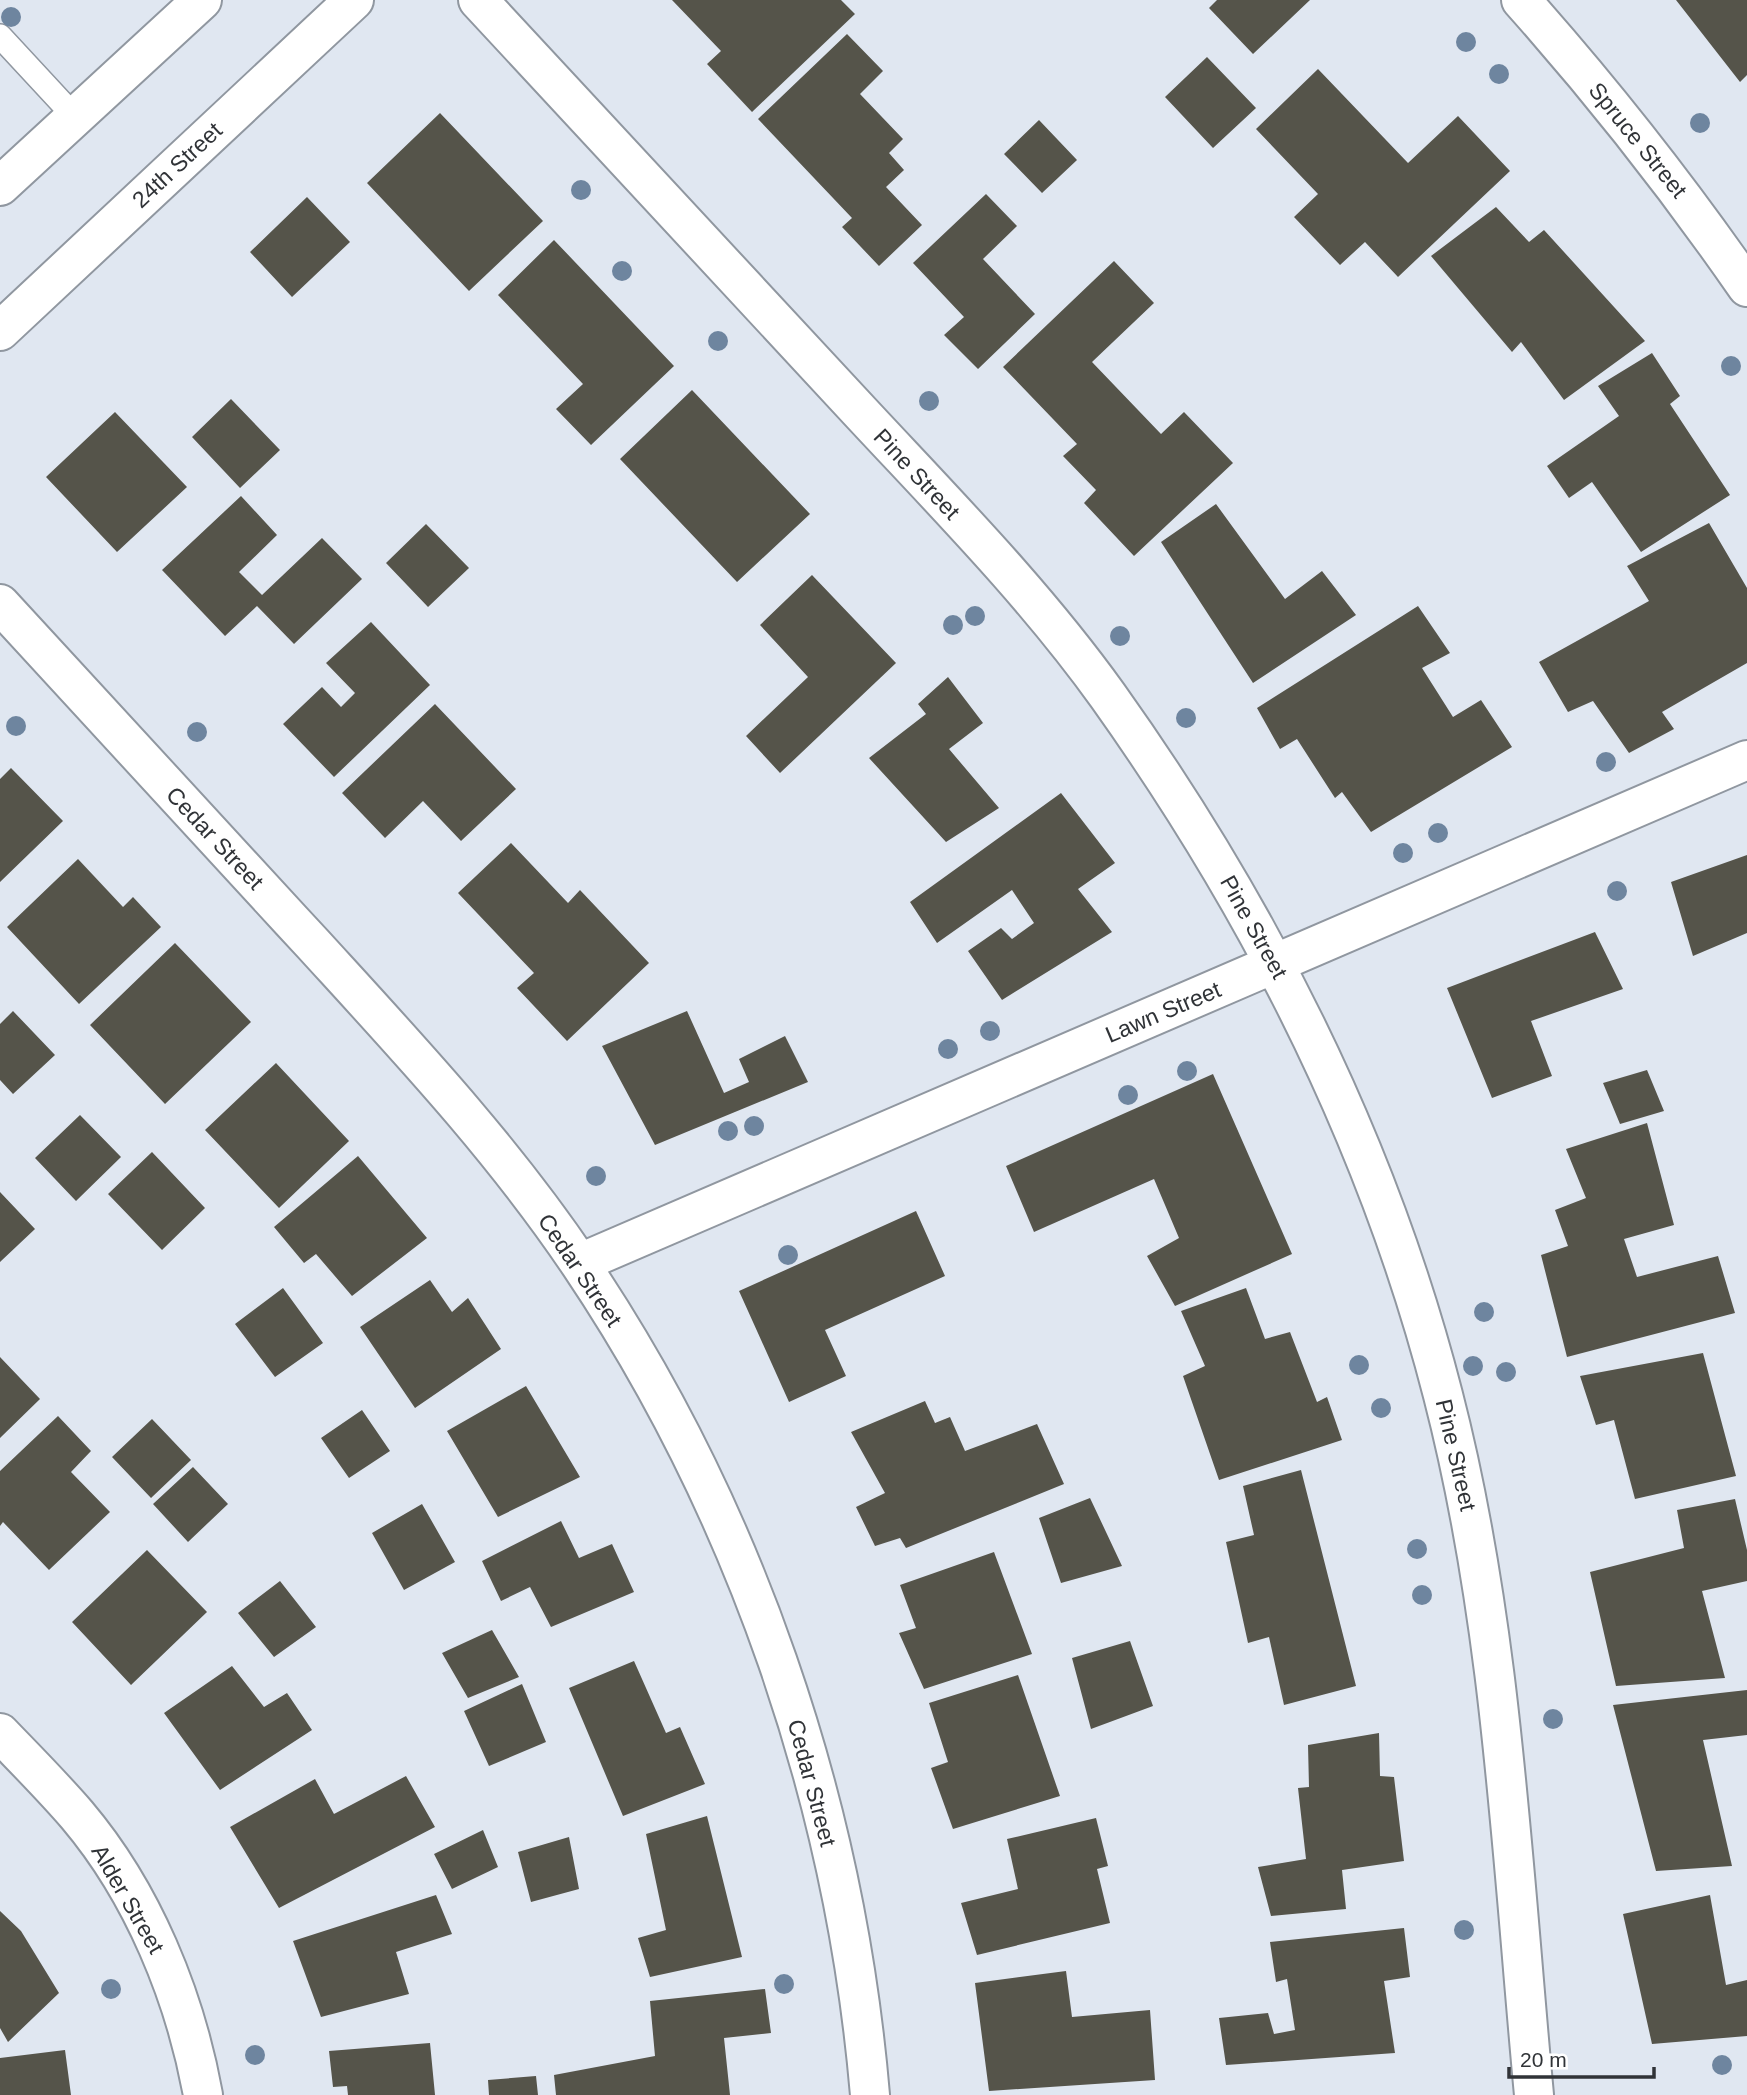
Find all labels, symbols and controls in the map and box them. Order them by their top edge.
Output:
street label: Spruce Street [1584,77,1693,203]
street label: 24th Street [127,117,227,213]
street label: Pine Street [869,424,966,525]
street label: Cedar Street [161,781,269,895]
street label: Pine Street [1215,871,1293,984]
street label: Lawn Street [1101,976,1225,1048]
street label: Cedar Street [533,1209,628,1332]
street label: Pine Street [1431,1397,1482,1514]
street label: Cedar Street [783,1717,842,1850]
street label: Alder Street [86,1840,170,1959]
scale bar [1509,2036,1654,2080]
text: 20 m [1520,2048,1567,2071]

